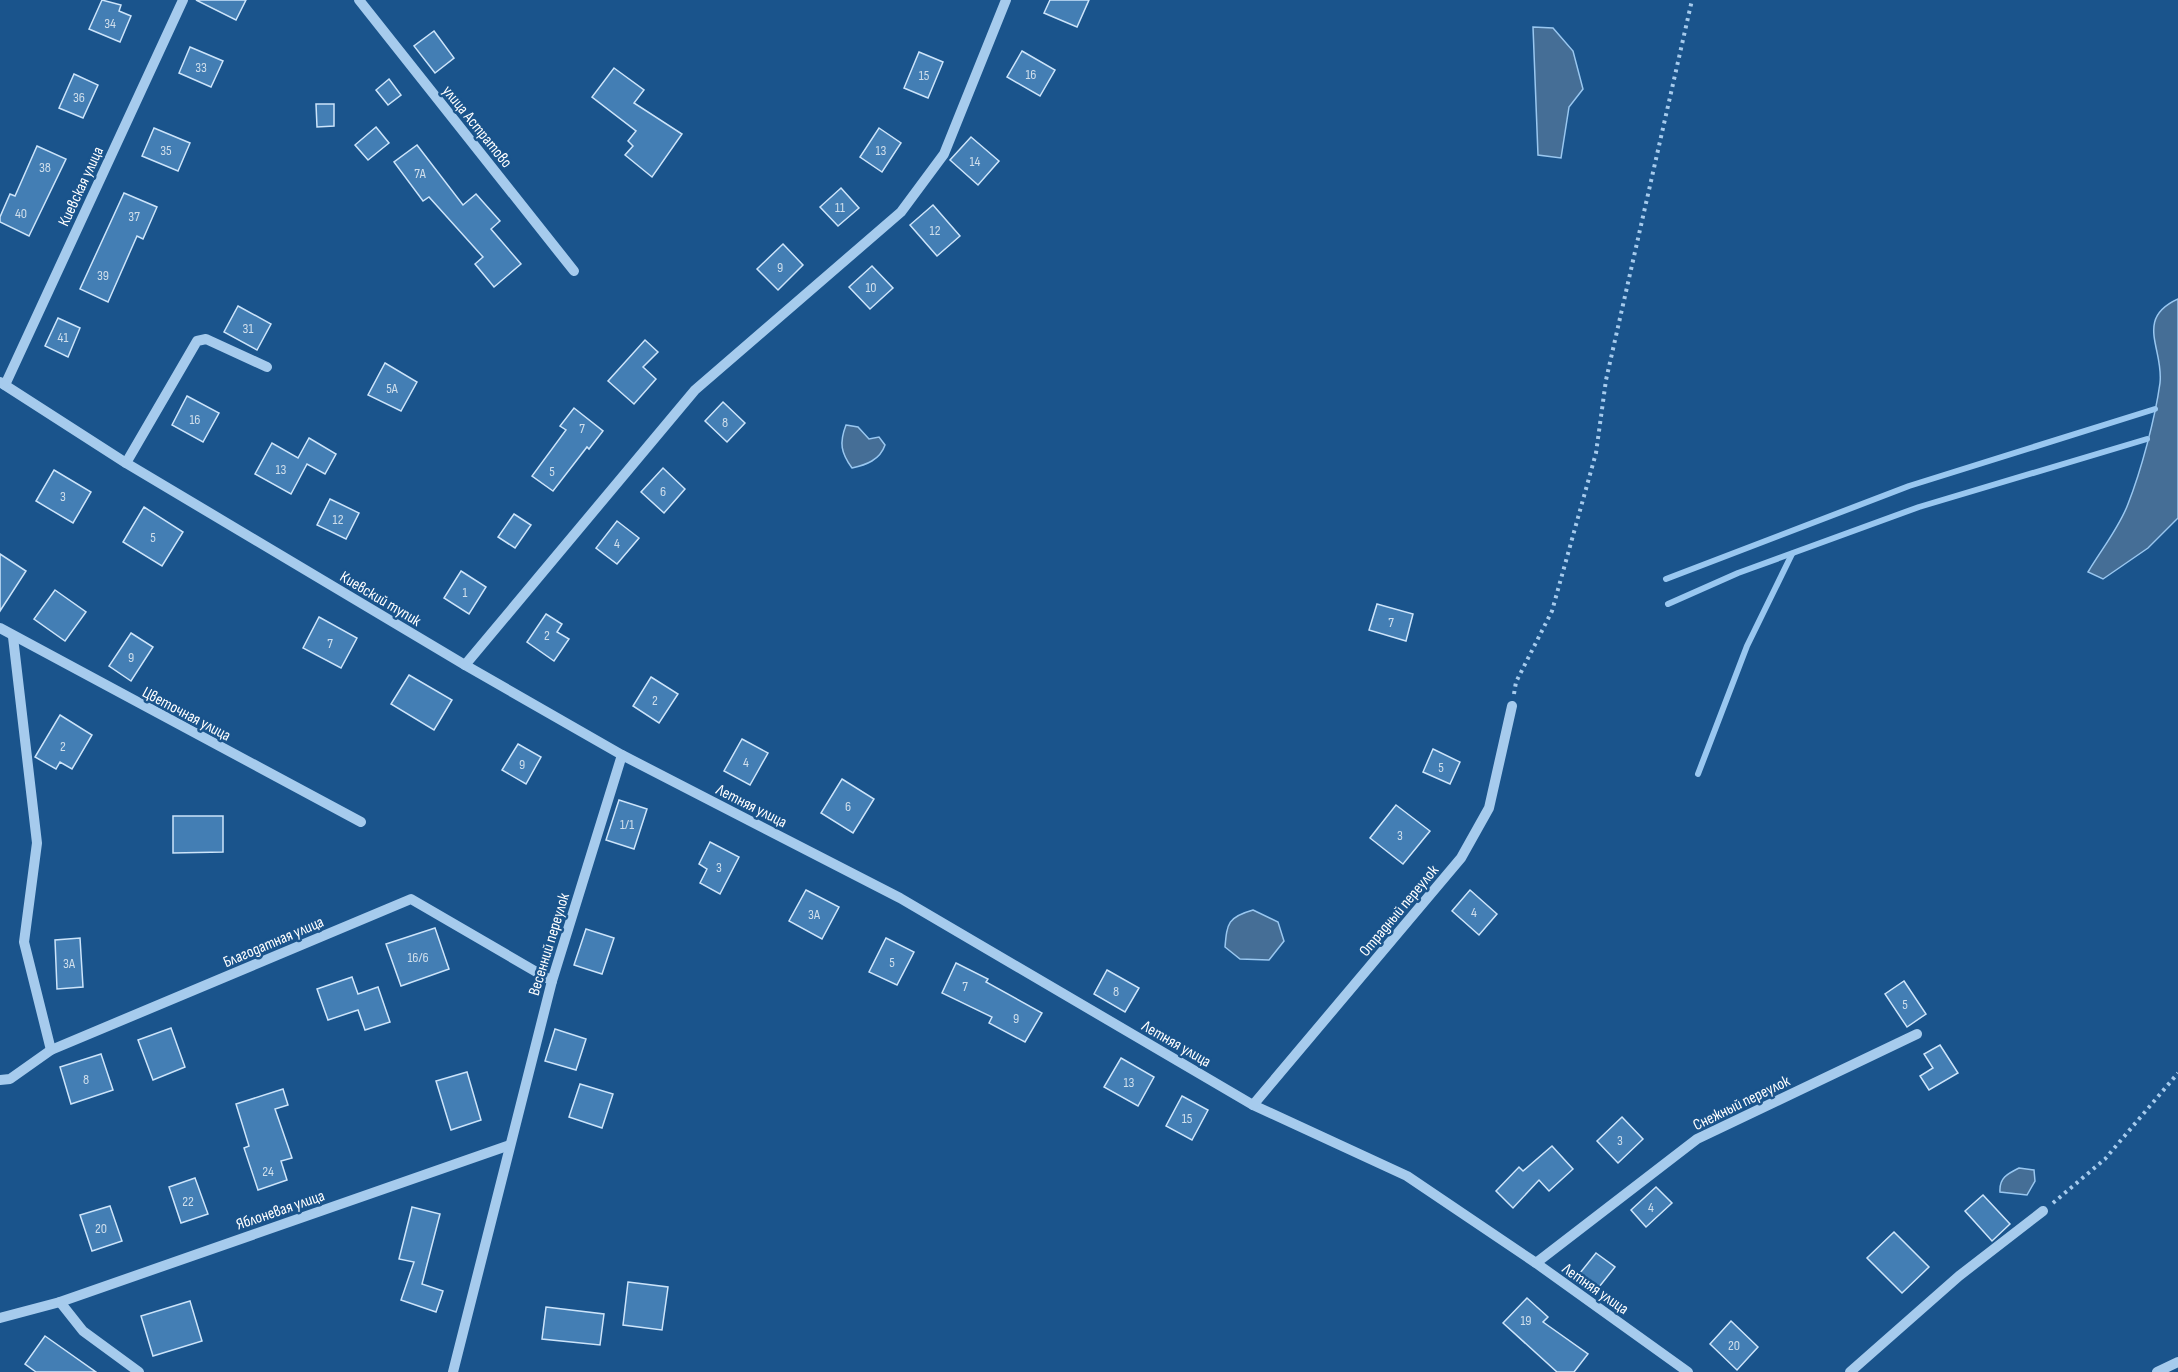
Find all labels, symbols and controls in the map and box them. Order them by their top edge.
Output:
house number: 34 [104,15,116,32]
house number: 33 [195,59,207,76]
house number: 16 [1025,66,1037,83]
house number: 15 [919,67,930,84]
street label: улица Астратово [438,82,516,172]
house number: 36 [73,89,85,106]
house number: 35 [160,142,172,159]
house number: 13 [876,142,887,159]
street label: Киевская улица [55,144,108,229]
house number: 14 [970,153,981,170]
house number: 38 [39,159,51,176]
house number: 7А [414,165,427,182]
house number: 11 [835,199,845,216]
house number: 40 [15,205,27,222]
house number: 37 [128,208,140,225]
house number: 12 [930,222,941,239]
house number: 9 [777,259,783,276]
house number: 39 [97,267,109,284]
house number: 10 [865,279,877,296]
house number: 31 [243,320,253,337]
house number: 41 [58,329,68,346]
house number: 5А [386,380,399,397]
house number: 16 [189,411,201,428]
house number: 8 [722,414,728,431]
house number: 7 [579,420,585,437]
house number: 13 [276,461,287,478]
house number: 5 [549,463,555,480]
house number: 6 [660,483,666,500]
house number: 3 [60,488,66,505]
house number: 12 [333,511,344,528]
house number: 5 [150,529,156,546]
house number: 4 [614,535,620,552]
street label: Киевский тупик [336,568,425,631]
house number: 1 [463,584,468,601]
house number: 7 [1388,614,1394,631]
house number: 2 [544,627,550,644]
house number: 7 [327,635,333,652]
house number: 9 [128,649,134,666]
street label: Цветочная улица [139,683,234,746]
house number: 2 [652,692,658,709]
house number: 2 [60,738,66,755]
house number: 4 [743,754,749,771]
house number: 9 [519,756,525,773]
house number: 5 [1438,759,1444,776]
street label: Летняя улица [712,780,790,832]
house number: 6 [845,798,851,815]
house number: 1/1 [620,816,634,833]
house number: 3 [1397,827,1403,844]
house number: 3 [716,859,722,876]
street label: Отрадный переулок [1355,861,1443,960]
street label: Весенний переулок [525,890,574,998]
house number: 4 [1471,904,1477,921]
house number: 3А [808,906,821,923]
street label: Благодатная улица [220,913,327,972]
house number: 16/6 [407,949,429,966]
house number: 5 [889,954,895,971]
house number: 3А [63,955,76,972]
house number: 7 [962,978,968,995]
house number: 8 [1113,983,1119,1000]
house number: 5 [1902,996,1908,1013]
house number: 9 [1013,1010,1019,1027]
street label: Летняя улица [1137,1016,1214,1072]
house number: 8 [83,1071,89,1088]
street label: Снежный переулок [1690,1071,1794,1135]
house number: 13 [1124,1074,1135,1091]
house number: 15 [1182,1110,1193,1127]
house number: 3 [1617,1132,1623,1149]
house number: 24 [262,1163,274,1180]
street label: Яблоневая улица [234,1186,327,1234]
house number: 22 [182,1193,194,1210]
house number: 4 [1648,1199,1654,1216]
house number: 20 [95,1220,107,1237]
street label: Летняя улица [1557,1259,1632,1319]
house number: 19 [1520,1312,1532,1329]
house number: 20 [1728,1337,1740,1354]

